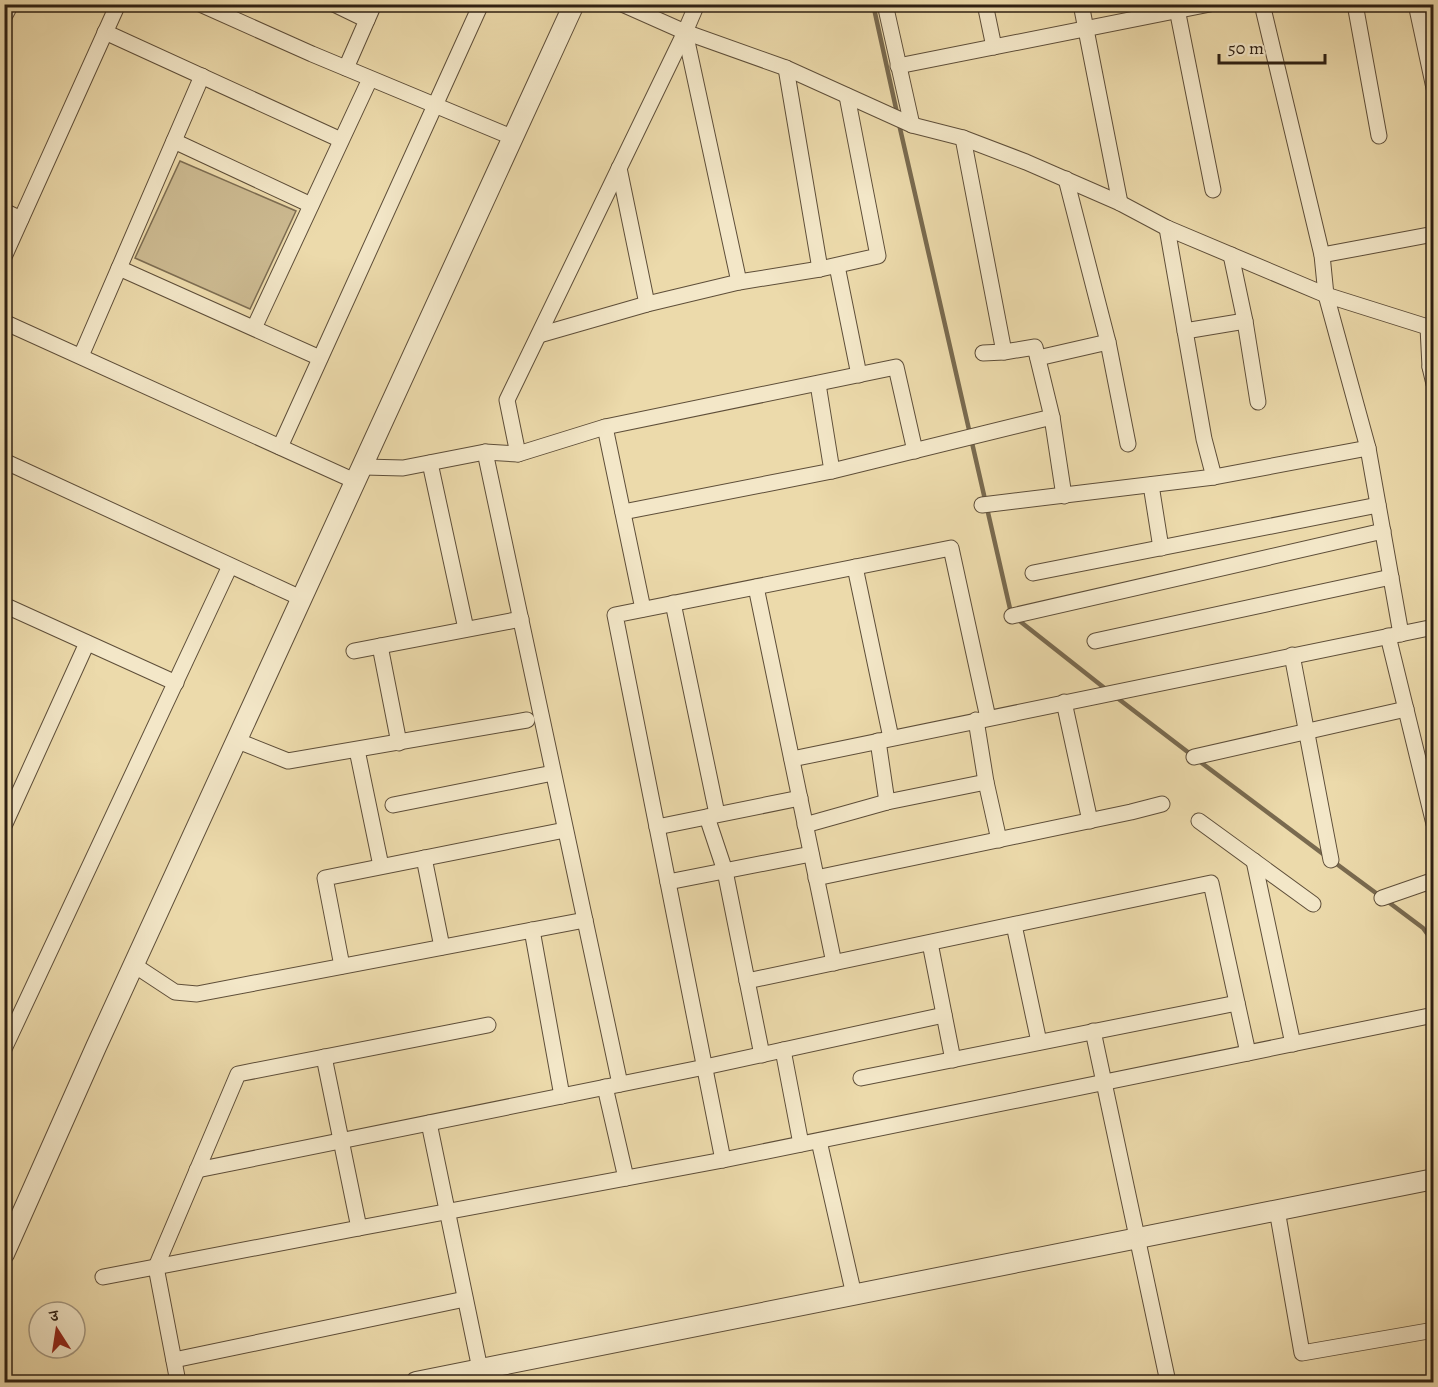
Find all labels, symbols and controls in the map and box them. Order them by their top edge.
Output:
scale bar [1219,27,1326,65]
text: 50 m [1228,36,1264,60]
north arrow [27,1300,87,1360]
text: उ [47,1304,62,1328]

